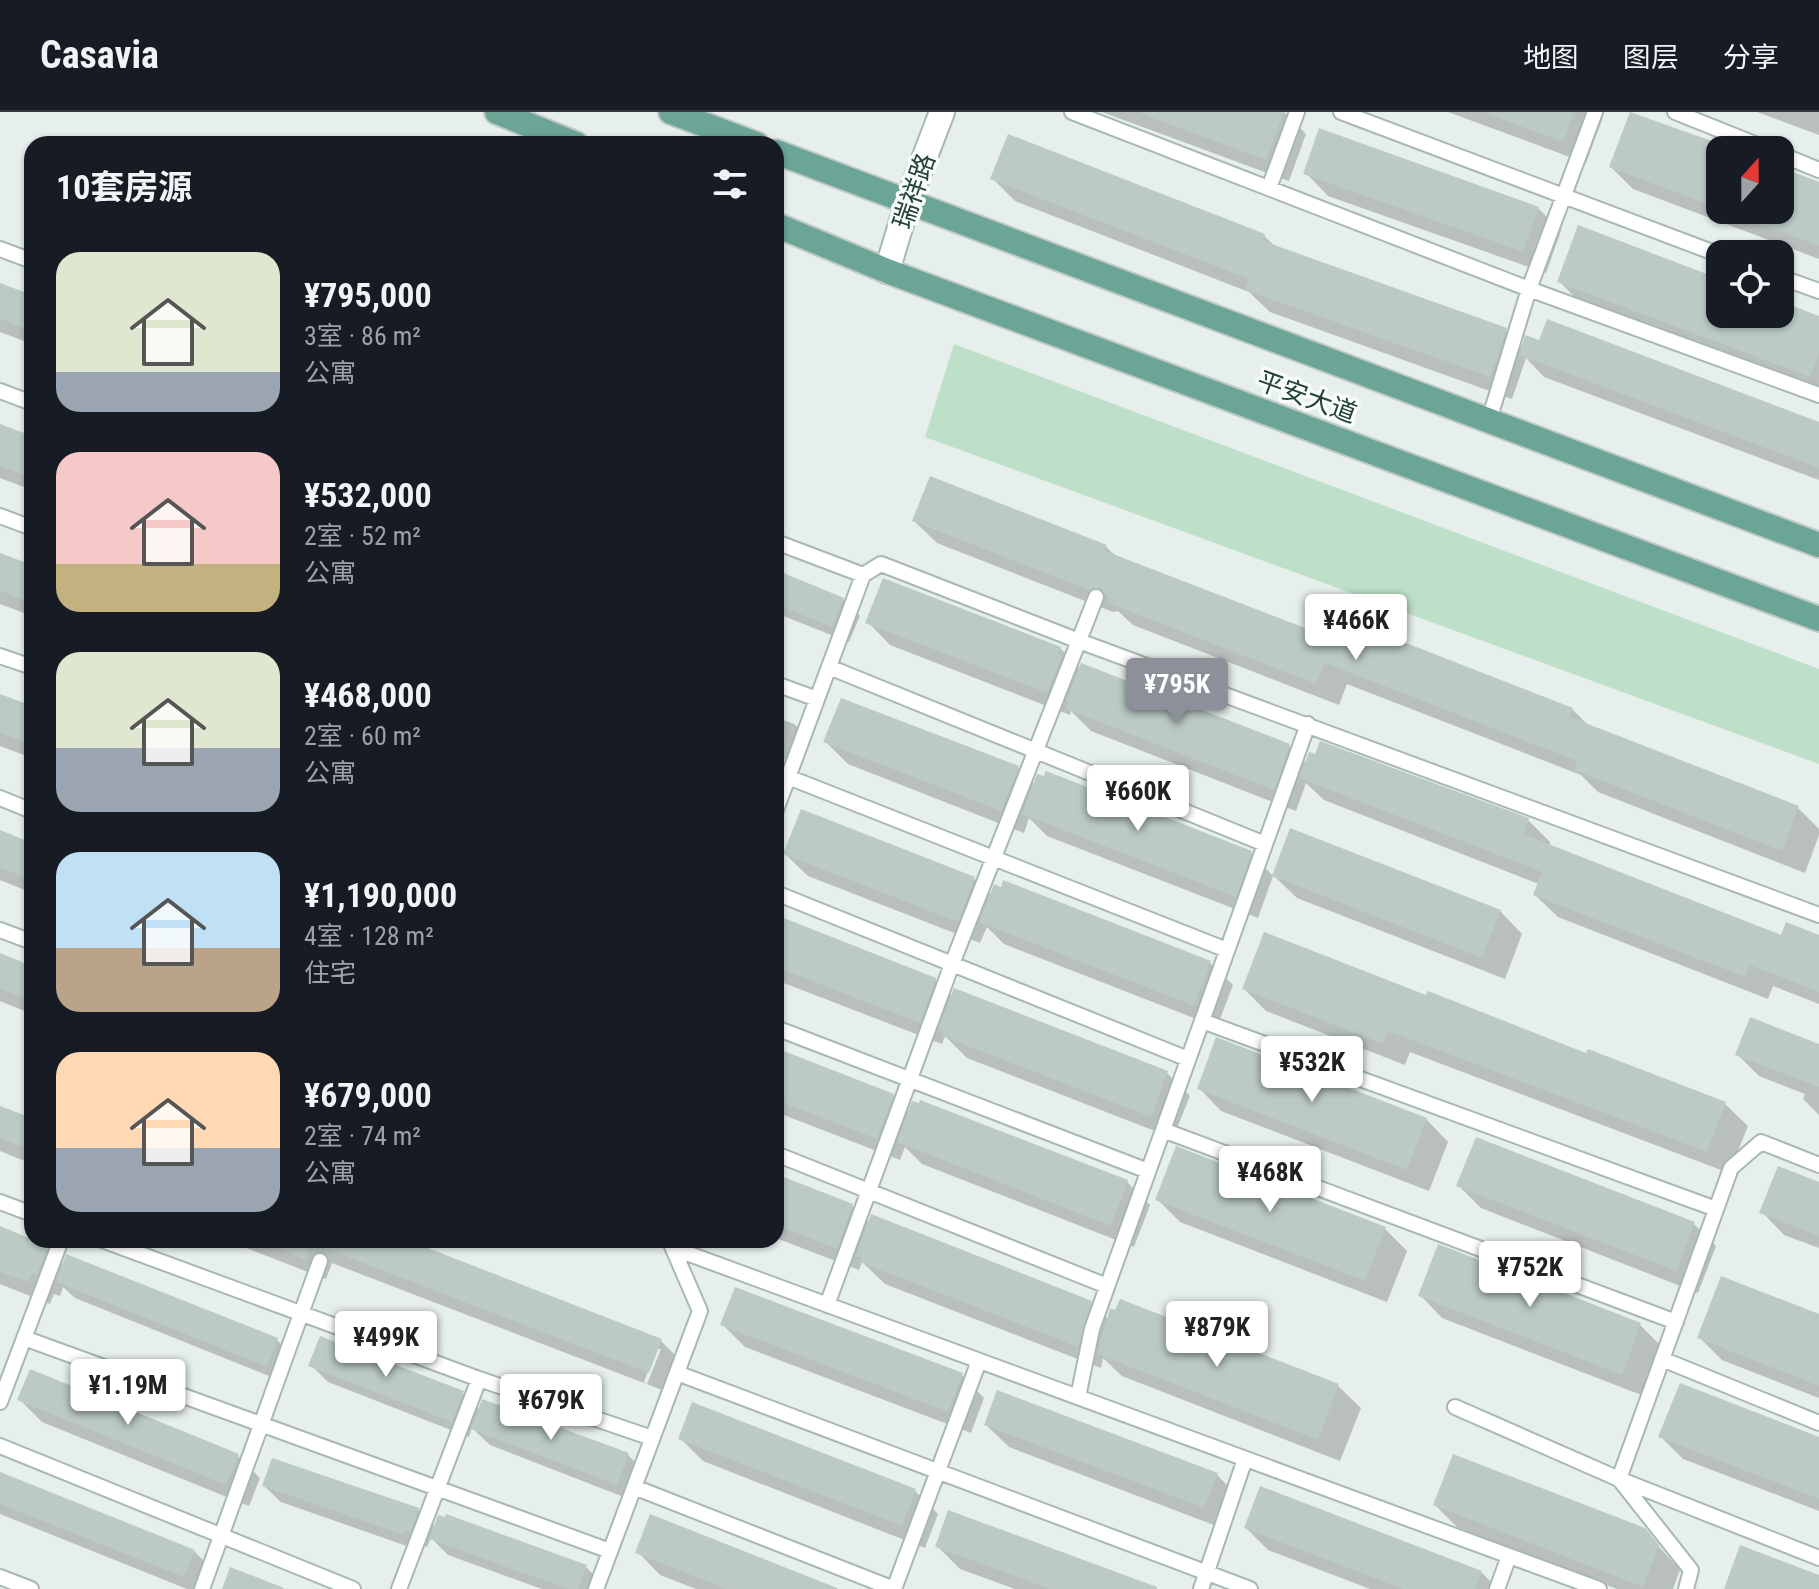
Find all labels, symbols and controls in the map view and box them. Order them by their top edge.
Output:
text: Casavia [40,33,159,77]
text: 地图 [1523,41,1579,74]
text: 图层 [1623,41,1679,74]
text: 分享 [1723,41,1779,74]
north arrow [1706,136,1794,224]
map controls [1706,136,1794,328]
street label: 瑞祥路 [887,149,941,233]
icon: filters [708,162,752,206]
text: 10套房源 [56,167,192,207]
button: locate [1706,240,1794,328]
text: ¥795,000 [304,275,432,315]
icon: home [120,284,216,380]
text: 3室 · 86 m² [304,321,421,351]
text: 公寓 [304,358,356,388]
street label: 平安大道 [1253,365,1361,429]
text: ¥532,000 [304,475,432,515]
icon: home [120,484,216,580]
text: 2室 · 52 m² [304,521,421,551]
text: 公寓 [304,558,356,588]
pin: ¥466K [1300,594,1412,662]
text: ¥466K [1323,605,1389,635]
pin: ¥795K [1121,658,1233,726]
text: ¥795K [1144,669,1210,699]
text: ¥468,000 [304,675,432,715]
icon: home [120,684,216,780]
text: 2室 · 60 m² [304,721,421,751]
text: 公寓 [304,758,356,788]
pin: ¥660K [1082,765,1194,833]
text: ¥660K [1105,776,1171,806]
text: ¥1,190,000 [304,875,457,915]
icon: home [120,884,216,980]
text: 4室 · 128 m² [304,921,434,951]
text: 住宅 [304,958,356,988]
pin: ¥532K [1256,1036,1368,1104]
text: ¥532K [1279,1047,1345,1077]
text: ¥679,000 [304,1075,432,1115]
icon: home [120,1084,216,1180]
text: 2室 · 74 m² [304,1121,421,1151]
pin: ¥468K [1214,1146,1326,1214]
text: ¥468K [1237,1157,1303,1187]
text: 公寓 [304,1158,356,1188]
pin: ¥752K [1474,1241,1586,1309]
text: ¥752K [1497,1252,1563,1282]
pin: ¥879K [1161,1301,1273,1369]
pin: ¥499K [330,1311,442,1379]
text: ¥879K [1184,1312,1250,1342]
text: ¥499K [353,1322,419,1352]
pin: ¥1.19M [63,1359,193,1427]
text: ¥1.19M [88,1370,168,1400]
pin: ¥679K [495,1374,607,1442]
text: ¥679K [518,1385,584,1415]

